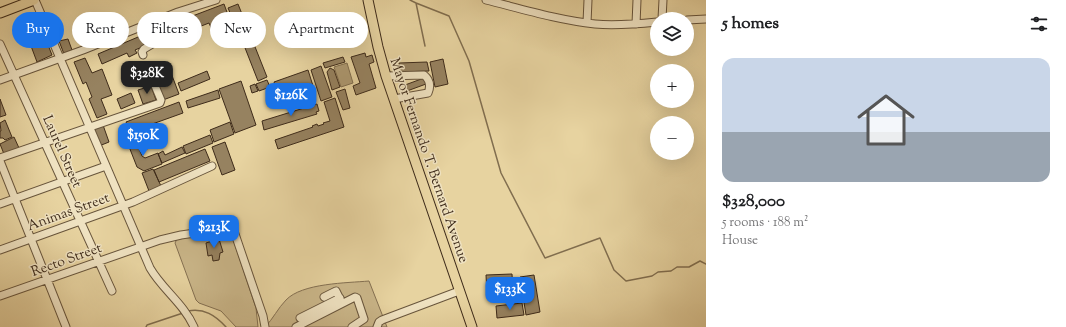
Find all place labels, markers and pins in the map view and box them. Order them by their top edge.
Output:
pin: $328K [119,61,175,95]
pin: $126K [263,83,319,117]
pin: $150K [115,123,171,157]
pin: $213K [186,215,242,249]
pin: $133K [482,277,538,311]

